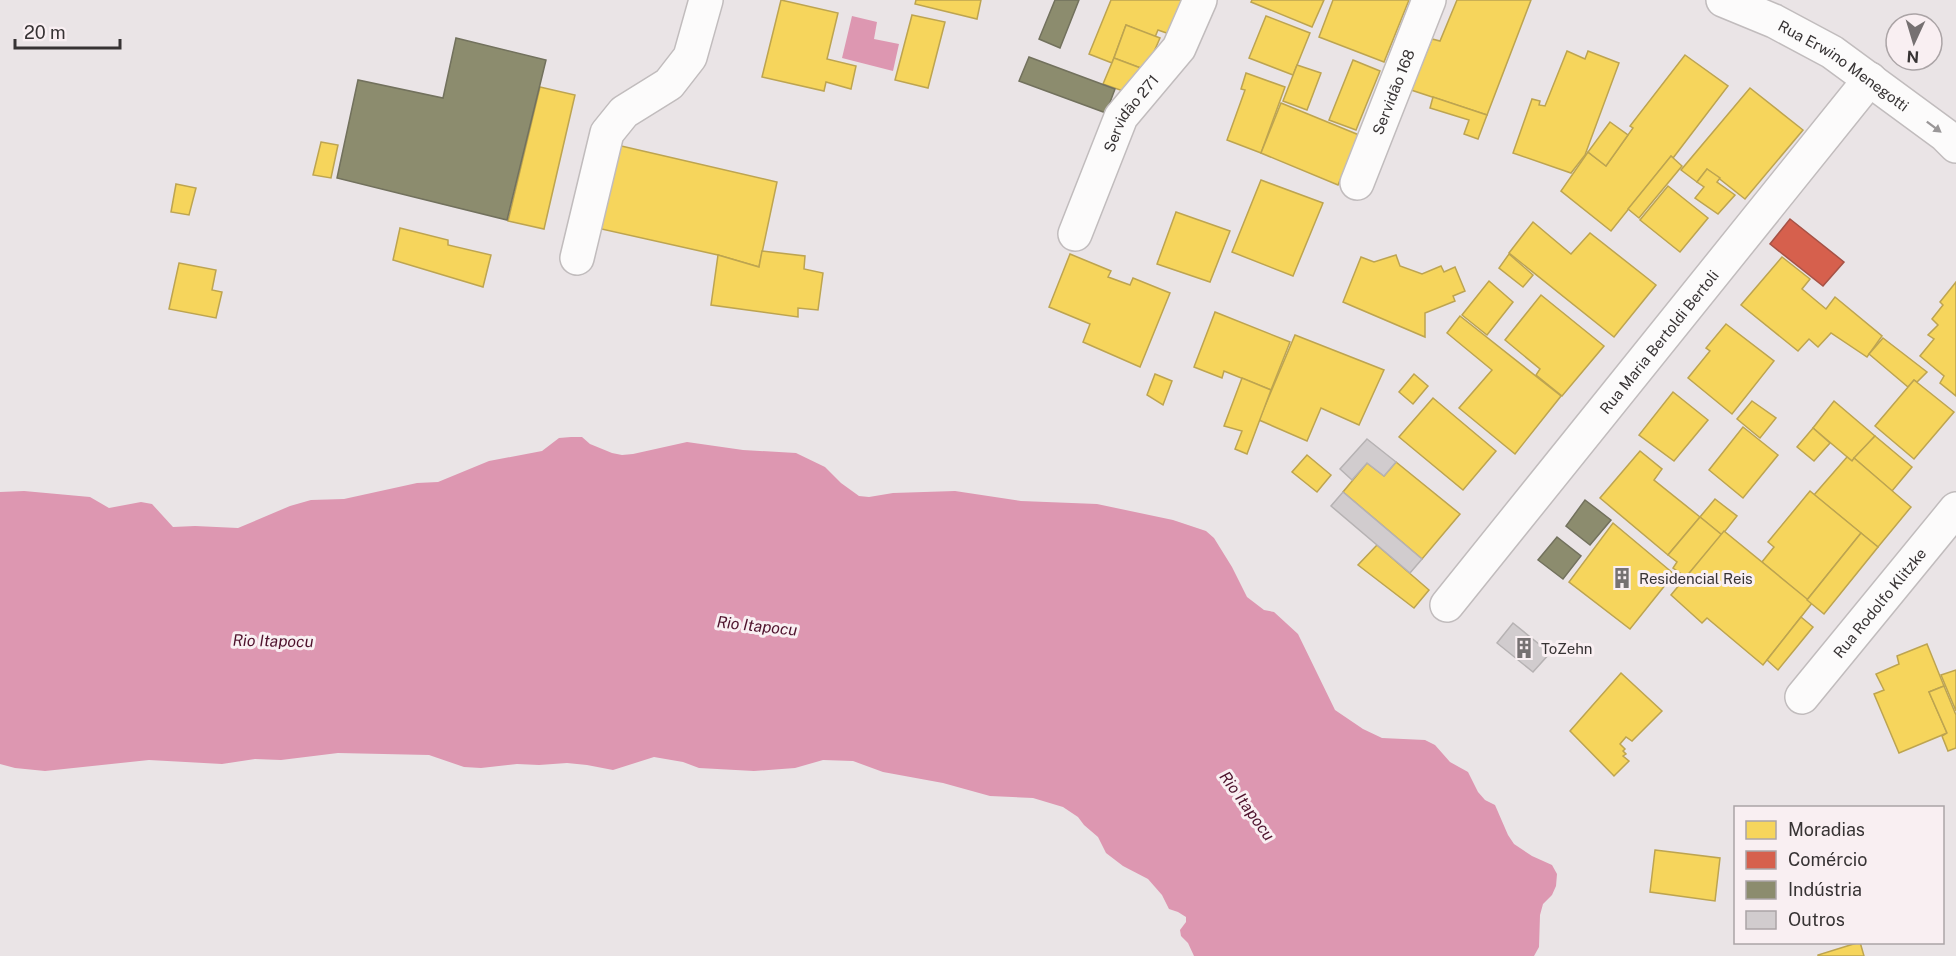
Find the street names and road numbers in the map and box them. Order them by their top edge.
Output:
street label: Rua Erwino Menegotti [1776,17,1912,114]
street label: Servidão 168 [1368,47,1417,137]
street label: Servidão 271 [1100,71,1162,154]
street label: Rua Maria Bertoldi Bertoli [1596,266,1722,417]
street label: Rua Rodolfo Klitzke [1829,544,1929,661]

